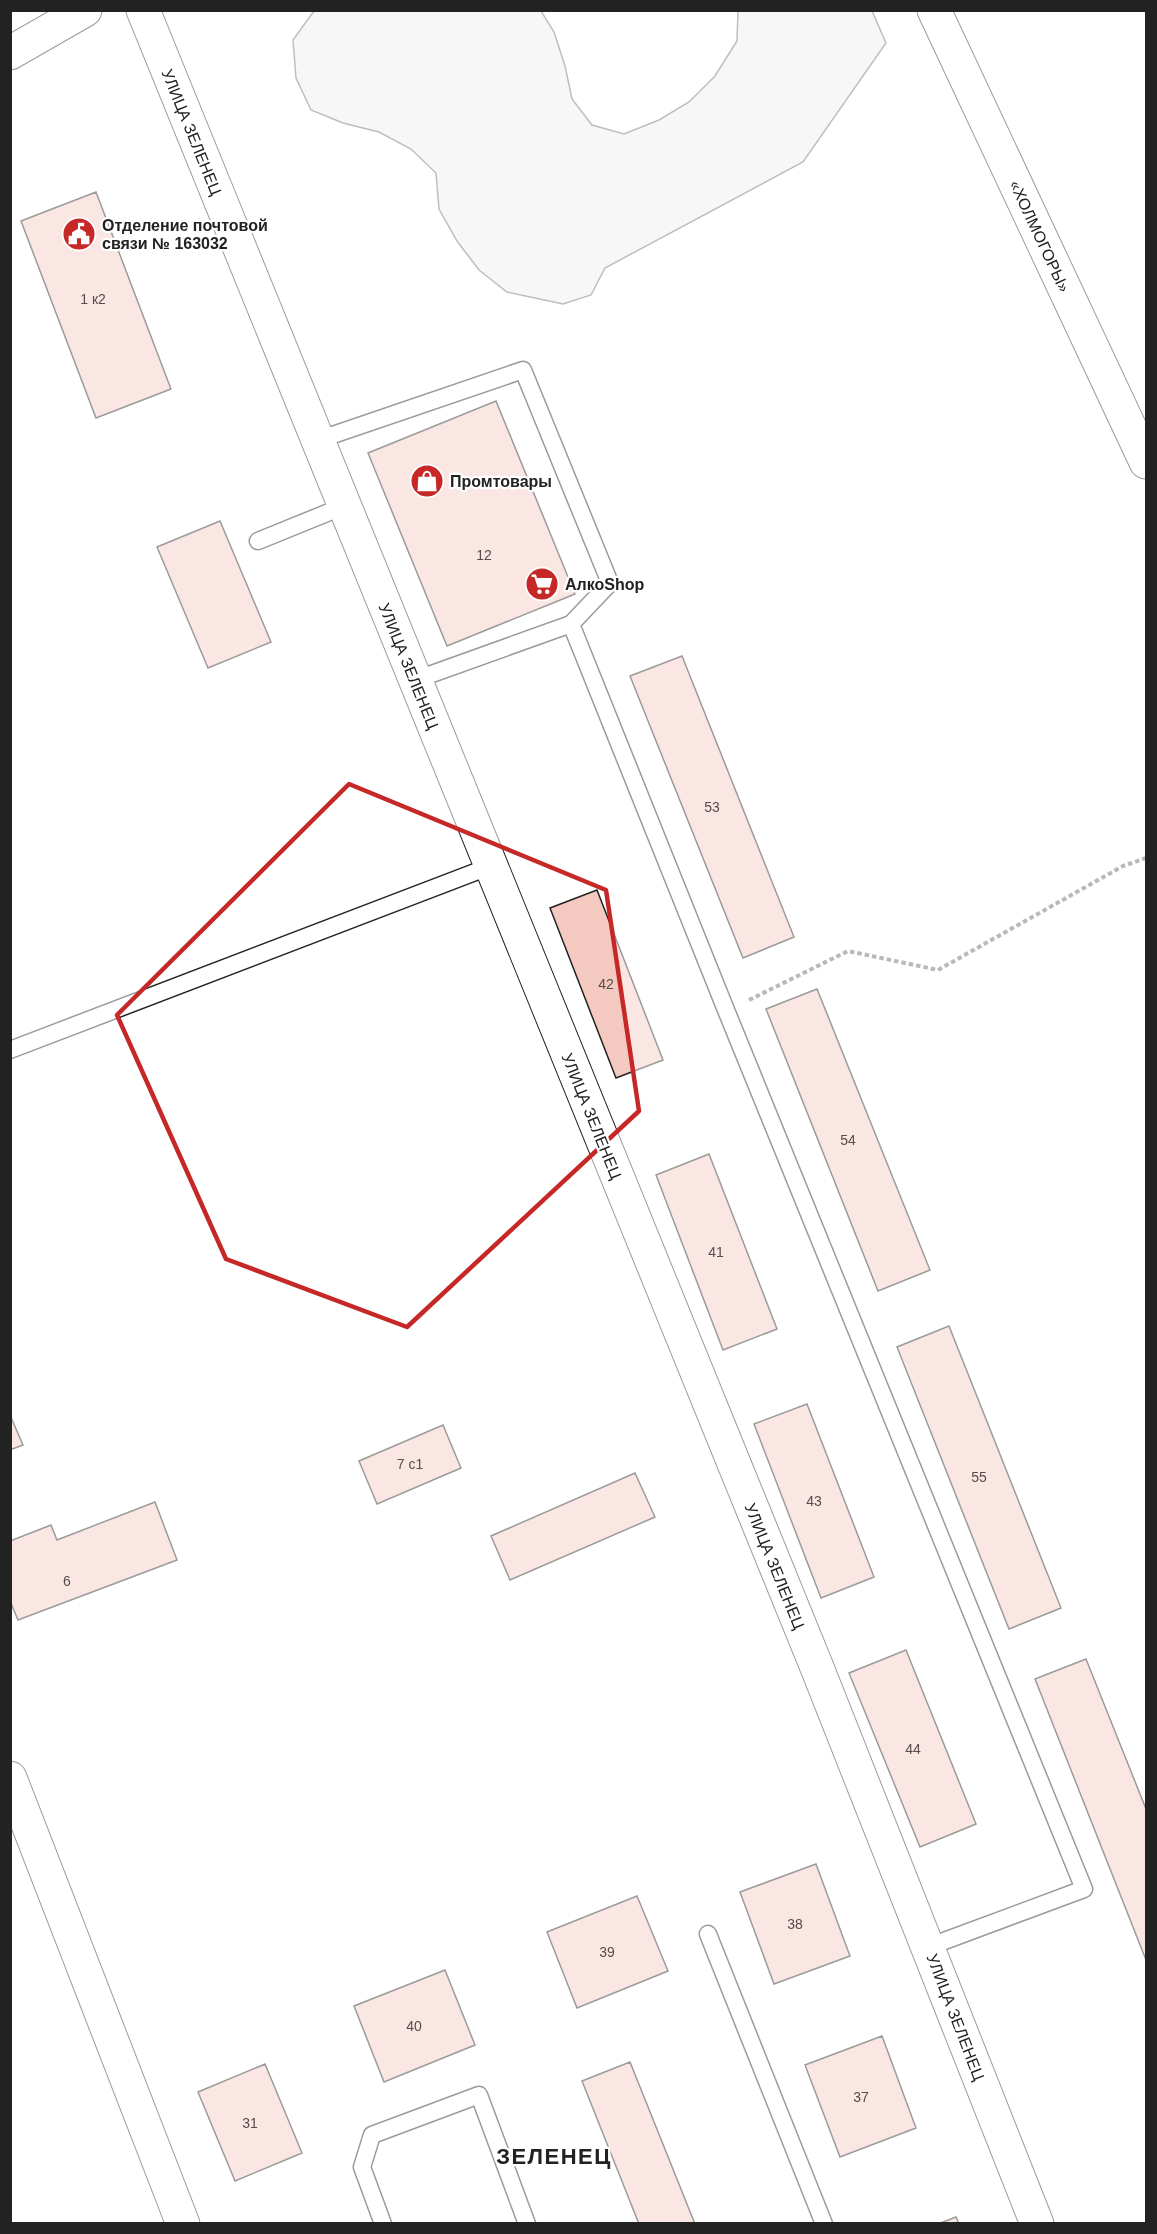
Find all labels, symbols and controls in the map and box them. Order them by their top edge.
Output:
street label: УЛИЦА ЗЕЛЕНЕЦ [159,67,225,198]
street label: «ХОЛМОГОРЫ» [1006,178,1073,295]
public building icon: Отделение почтовой связи № 163032 [61,216,97,252]
place label: Отделение почтовой связи № 163032 [102,217,268,252]
house number: 1 к2 [80,291,106,307]
shop icon: Промтовары [409,463,445,499]
place label: Промтовары [450,473,552,490]
house number: 12 [476,547,492,563]
supermarket icon: АлкоShop [524,566,560,602]
place label: АлкоShop [565,576,645,593]
street label: УЛИЦА ЗЕЛЕНЕЦ [376,601,442,732]
house number: 53 [704,799,720,815]
house number: 42 [598,976,614,992]
street label: УЛИЦА ЗЕЛЕНЕЦ [559,1051,625,1182]
house number: 54 [840,1132,856,1148]
house number: 41 [708,1244,724,1260]
house number: 7 с1 [397,1456,423,1472]
house number: 55 [971,1469,987,1485]
house number: 43 [806,1493,822,1509]
street label: УЛИЦА ЗЕЛЕНЕЦ [742,1501,808,1632]
house number: 6 [63,1573,71,1589]
house number: 44 [905,1741,921,1757]
house number: 38 [787,1916,803,1932]
house number: 39 [599,1944,615,1960]
street label: УЛИЦА ЗЕЛЕНЕЦ [924,1952,988,2083]
house number: 40 [406,2018,422,2034]
house number: 37 [853,2089,869,2105]
house number: 31 [242,2115,258,2131]
district label: ЗЕЛЕНЕЦ [496,2144,612,2169]

